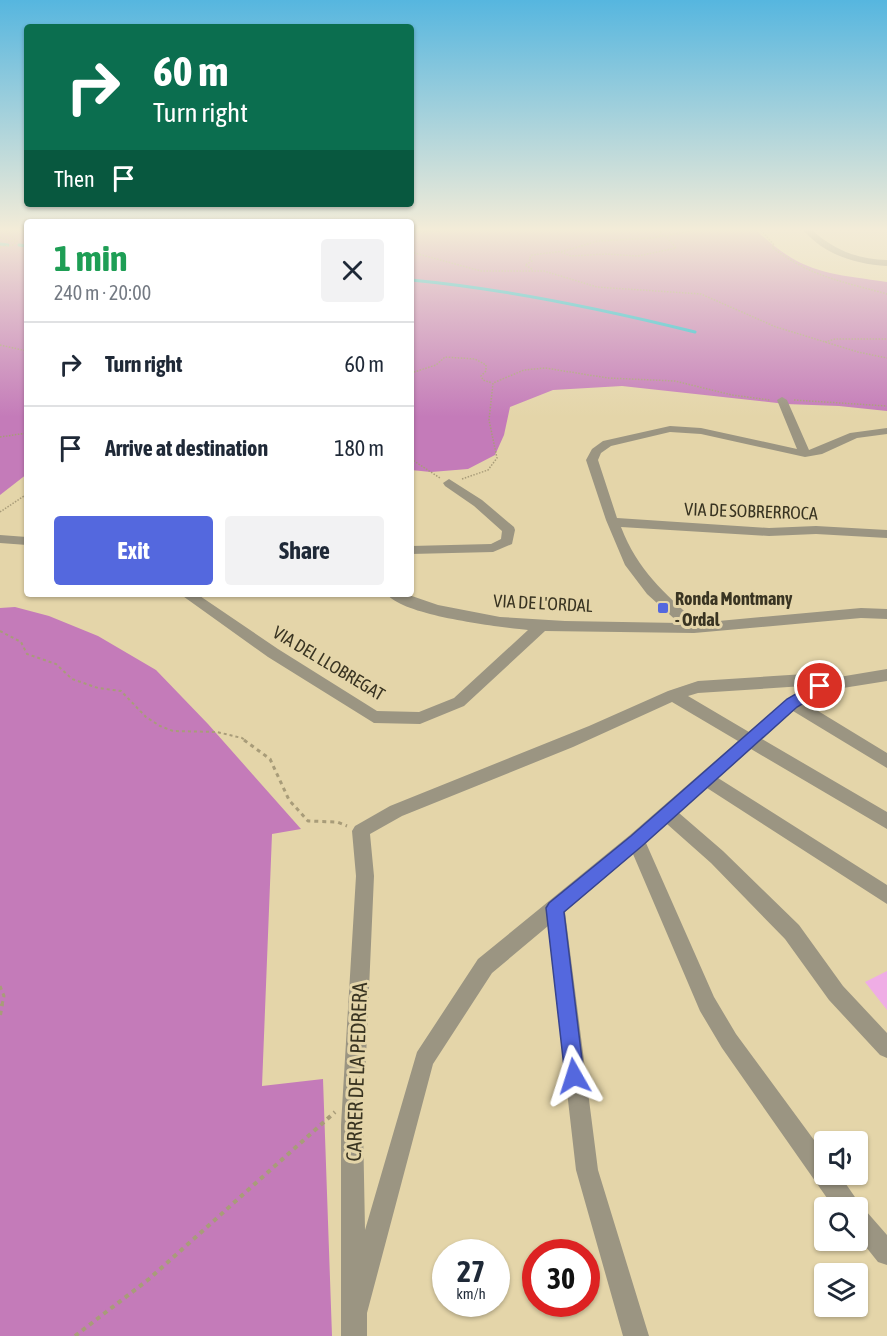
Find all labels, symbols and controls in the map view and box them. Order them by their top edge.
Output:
text: 60 m [153,47,228,95]
icon: right [54,48,132,126]
text: Turn right [153,97,248,128]
icon: arrive [107,162,140,195]
text: Then [54,166,95,192]
text: 1 min [54,237,128,279]
button: close [321,239,384,302]
text: 240 m · 20:00 [54,281,151,304]
icon: right [54,348,87,381]
text: Turn right [105,351,182,377]
text: 60 m [344,351,384,377]
icon: arrive [54,432,87,465]
text: Arrive at destination [105,435,268,461]
text: 180 m [334,435,384,461]
street label: VIA DE SOBRERROCA [684,498,818,524]
button: Exit [54,516,213,585]
button: Share [225,516,384,585]
place label: Ronda Montmany - Ordal [675,588,793,630]
street label: VIA DE L'ORDAL [493,590,593,616]
marker: Ronda Montmany - Ordal [656,601,670,615]
street label: VIA DEL LLOBREGAT [269,621,389,705]
pin [794,660,845,711]
icon: arrive [803,669,836,702]
street label: CARRER DE LA PEDRERA [341,981,371,1162]
position arrow [542,1044,606,1108]
map controls [814,1131,868,1317]
button: sound [814,1131,868,1185]
button: search [814,1197,868,1251]
speed limit sign: 30 [522,1239,600,1317]
text: 27 [457,1254,485,1288]
button: layers [814,1263,868,1317]
text: km/h [456,1285,486,1302]

